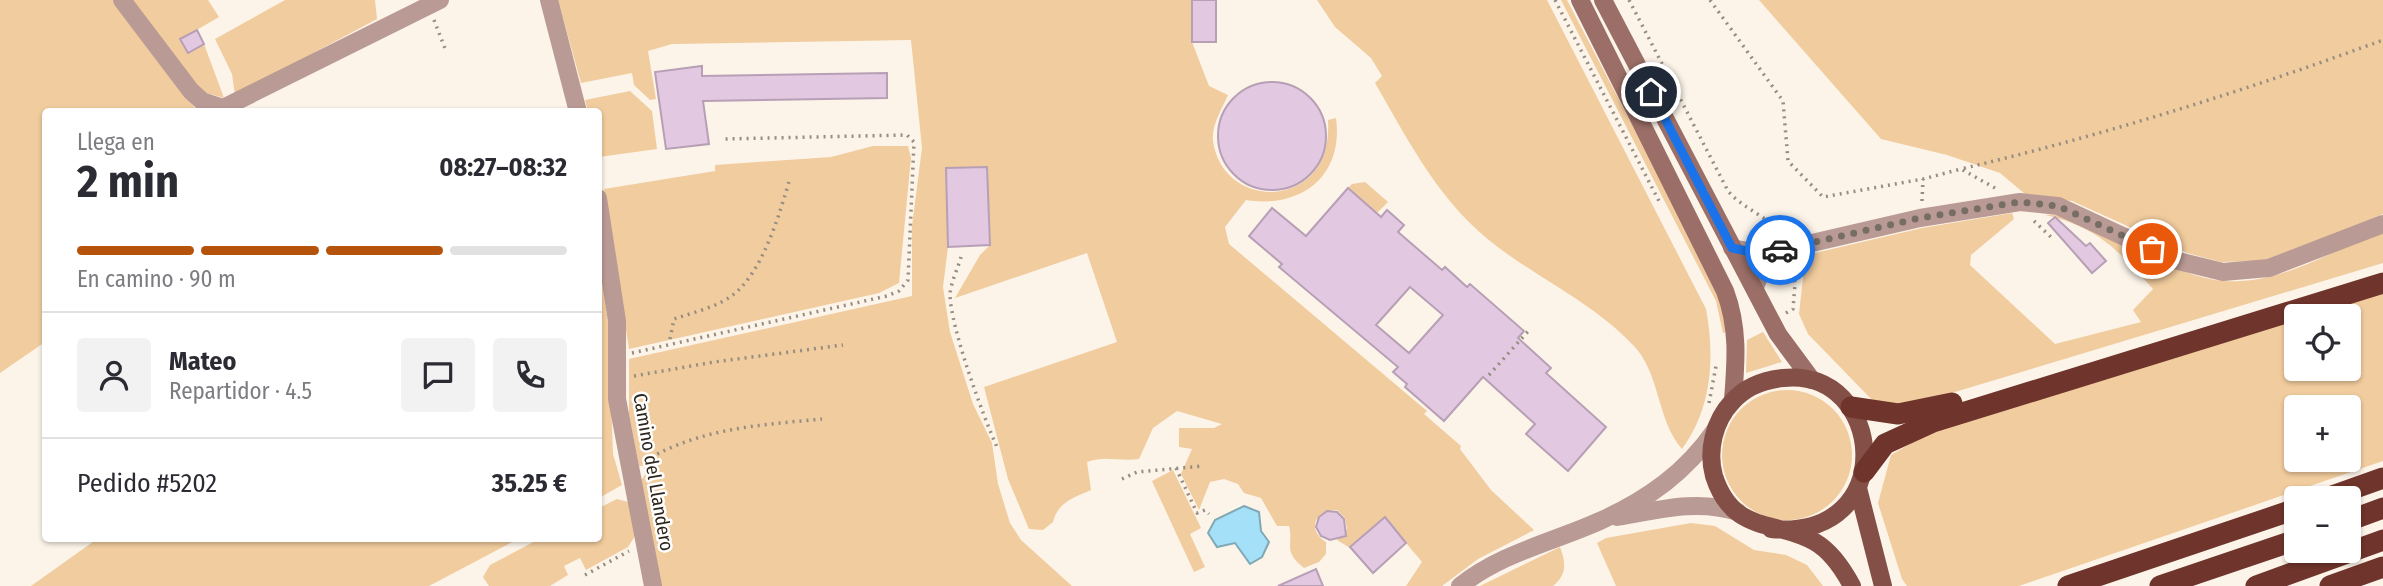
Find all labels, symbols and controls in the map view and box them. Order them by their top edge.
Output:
pin [1621,62,1681,122]
icon: home [1632,73,1670,111]
text: Llega en [77,128,155,156]
text: 08:27–08:32 [439,152,567,183]
text: 2 min [77,154,179,209]
courier [1745,215,1815,285]
pin [2122,219,2182,279]
icon: bag [2133,230,2171,268]
icon: car [1761,231,1799,269]
text: En camino · 90 m [77,265,236,293]
map controls [2284,304,2361,563]
button: locate [2284,304,2361,381]
button: person [77,338,151,412]
button: chat [401,338,475,412]
button: phone [493,338,567,412]
text: Mateo [169,346,236,377]
text: Repartidor · 4.5 [169,377,312,405]
street label: Camino del Llandero [628,391,679,553]
button: + [2284,395,2361,472]
text: Pedido #5202 [77,468,217,499]
text: 35.25 € [492,468,567,499]
button: − [2284,486,2361,563]

